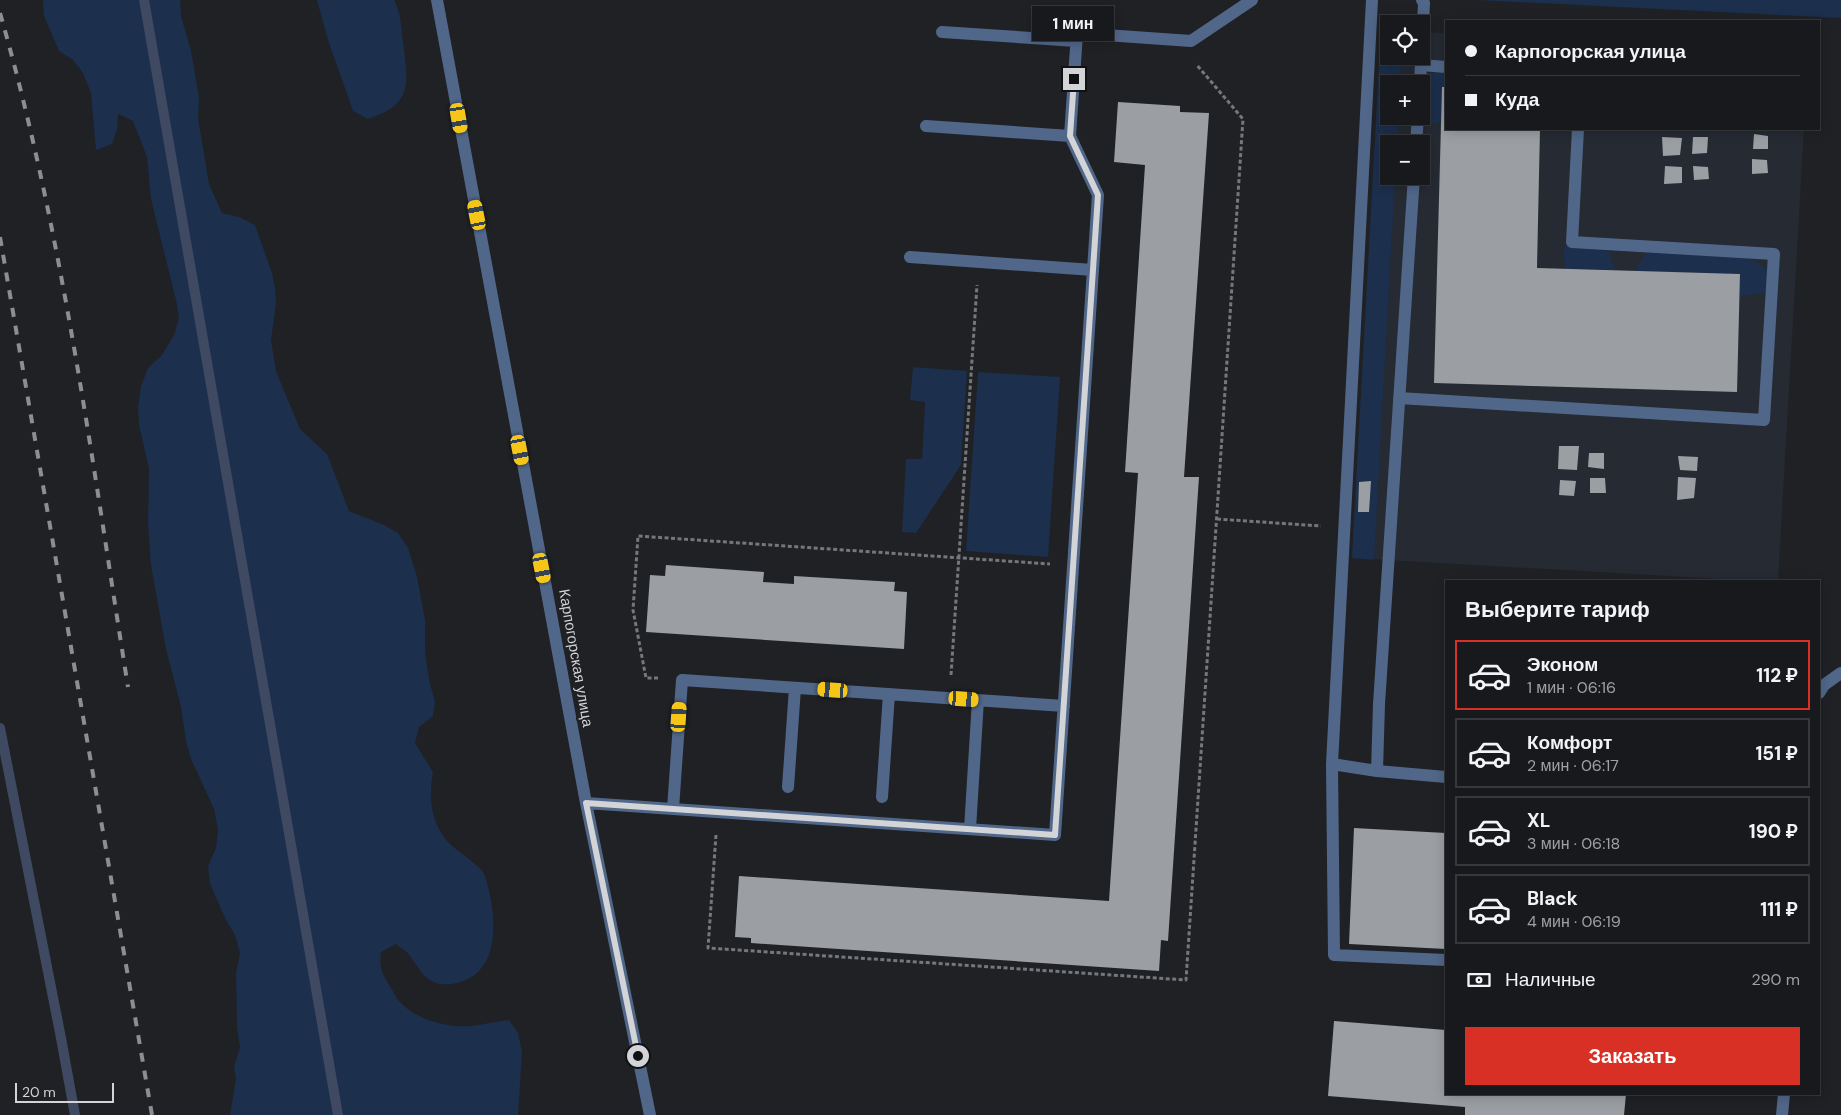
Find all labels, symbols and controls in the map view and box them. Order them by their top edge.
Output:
callout: 1 мин [1033,7,1115,42]
text: 1 мин [1053,13,1093,34]
map controls [1380,15,1430,185]
button: locate [1380,15,1430,65]
text: Карпогорская улица [1495,39,1686,64]
route end [1063,68,1085,90]
button: + [1380,75,1430,125]
text: Куда [1495,87,1539,112]
car [449,102,468,134]
button: − [1380,135,1430,185]
car [466,199,487,231]
car [509,434,530,466]
car [531,552,552,584]
street label: Карпогорская улица [554,587,598,729]
text: Выберите тариф [1465,595,1650,624]
text: Эконом [1527,652,1598,677]
icon: car [1467,653,1512,698]
text: 112 ₽ [1756,663,1798,688]
text: 1 мин · 06:16 [1527,677,1616,698]
car [817,681,848,699]
car [948,690,979,708]
car [670,702,687,732]
text: Комфорт [1527,730,1612,755]
icon: car [1467,731,1512,776]
text: 151 ₽ [1755,741,1798,766]
text: 2 мин · 06:17 [1527,755,1619,776]
text: XL [1527,808,1550,833]
icon: car [1467,809,1512,854]
text: 190 ₽ [1749,819,1798,844]
text: 3 мин · 06:18 [1527,833,1620,854]
text: Black [1527,886,1578,911]
icon: car [1467,887,1512,932]
text: 111 ₽ [1760,897,1798,922]
text: 4 мин · 06:19 [1527,911,1621,932]
icon: cash [1465,966,1493,994]
text: Наличные [1505,967,1596,992]
text: 290 m [1751,969,1800,990]
button: Заказать [1465,1027,1800,1085]
route start [627,1045,649,1067]
scale bar [15,1080,114,1103]
text: 20 m [22,1083,56,1101]

